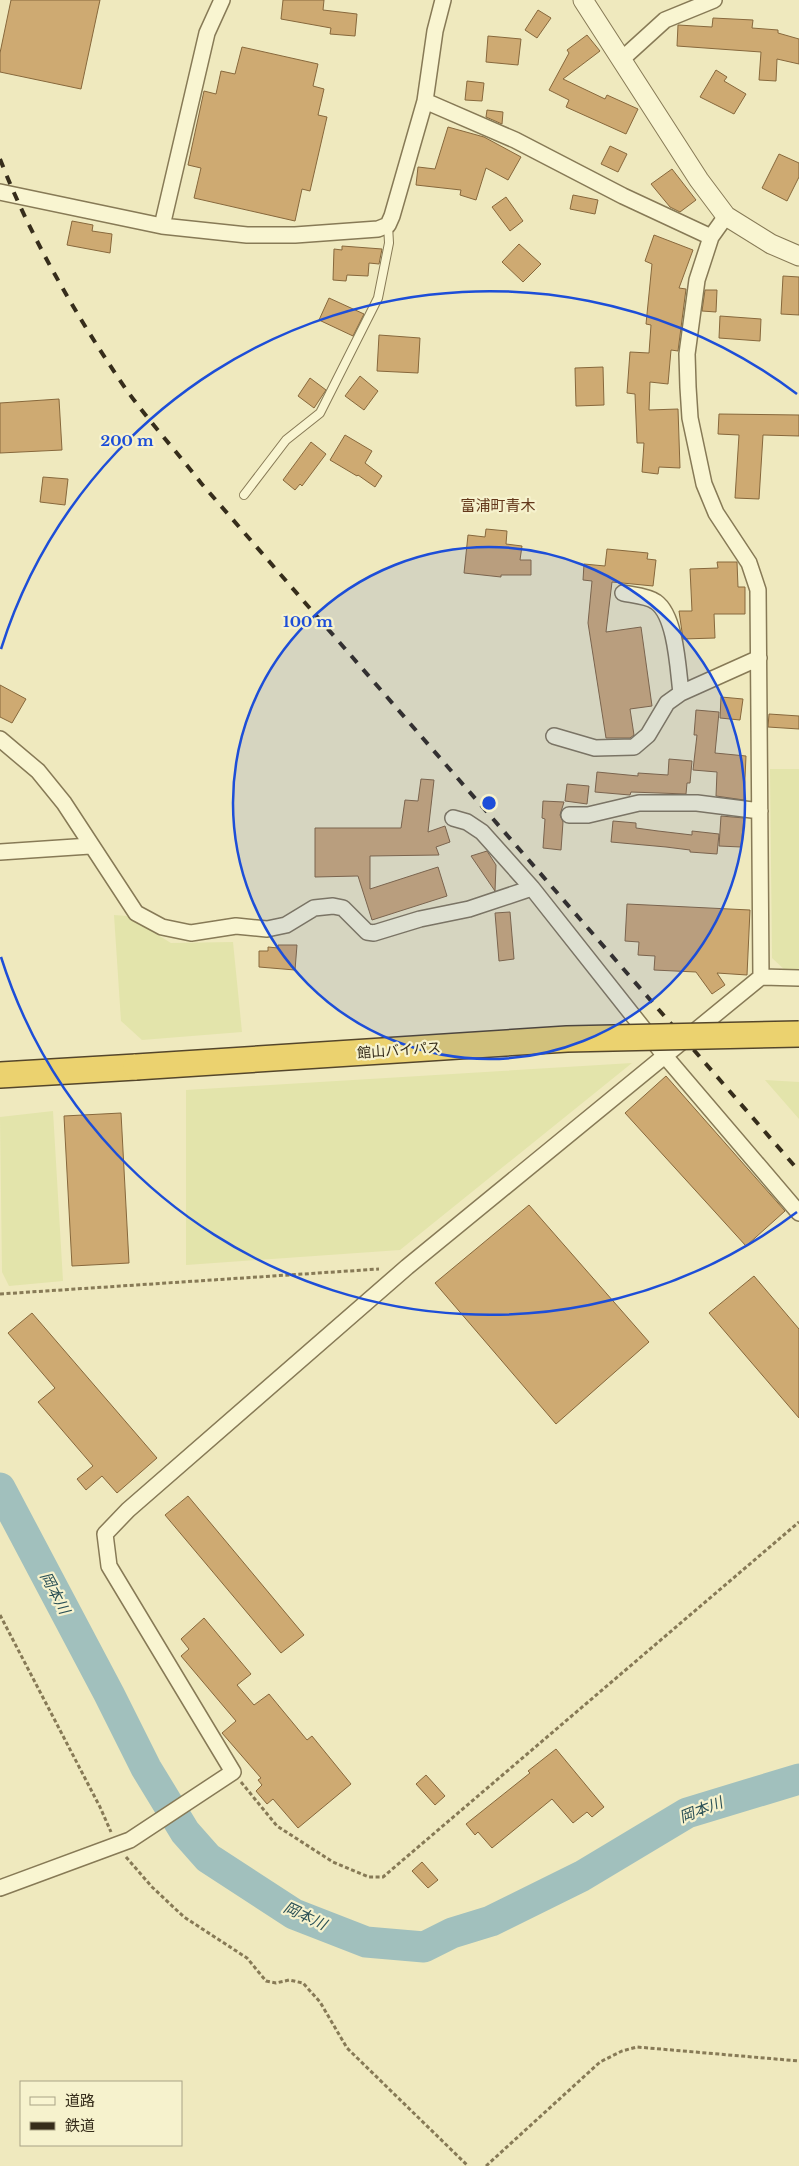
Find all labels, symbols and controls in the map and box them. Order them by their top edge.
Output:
text: 200 m [101,431,154,450]
district label: 富浦町青木 [460,496,536,515]
text: 100 m [283,612,333,631]
centre of rings [480,794,498,812]
street label: 館山バイパス [357,1038,441,1062]
water label: 岡本川 [36,1568,75,1619]
water label: 岡本川 [676,1792,727,1826]
water label: 岡本川 [281,1897,331,1935]
legend [20,2081,182,2146]
text: 道路 [65,2091,95,2110]
text: 鉄道 [65,2116,95,2135]

